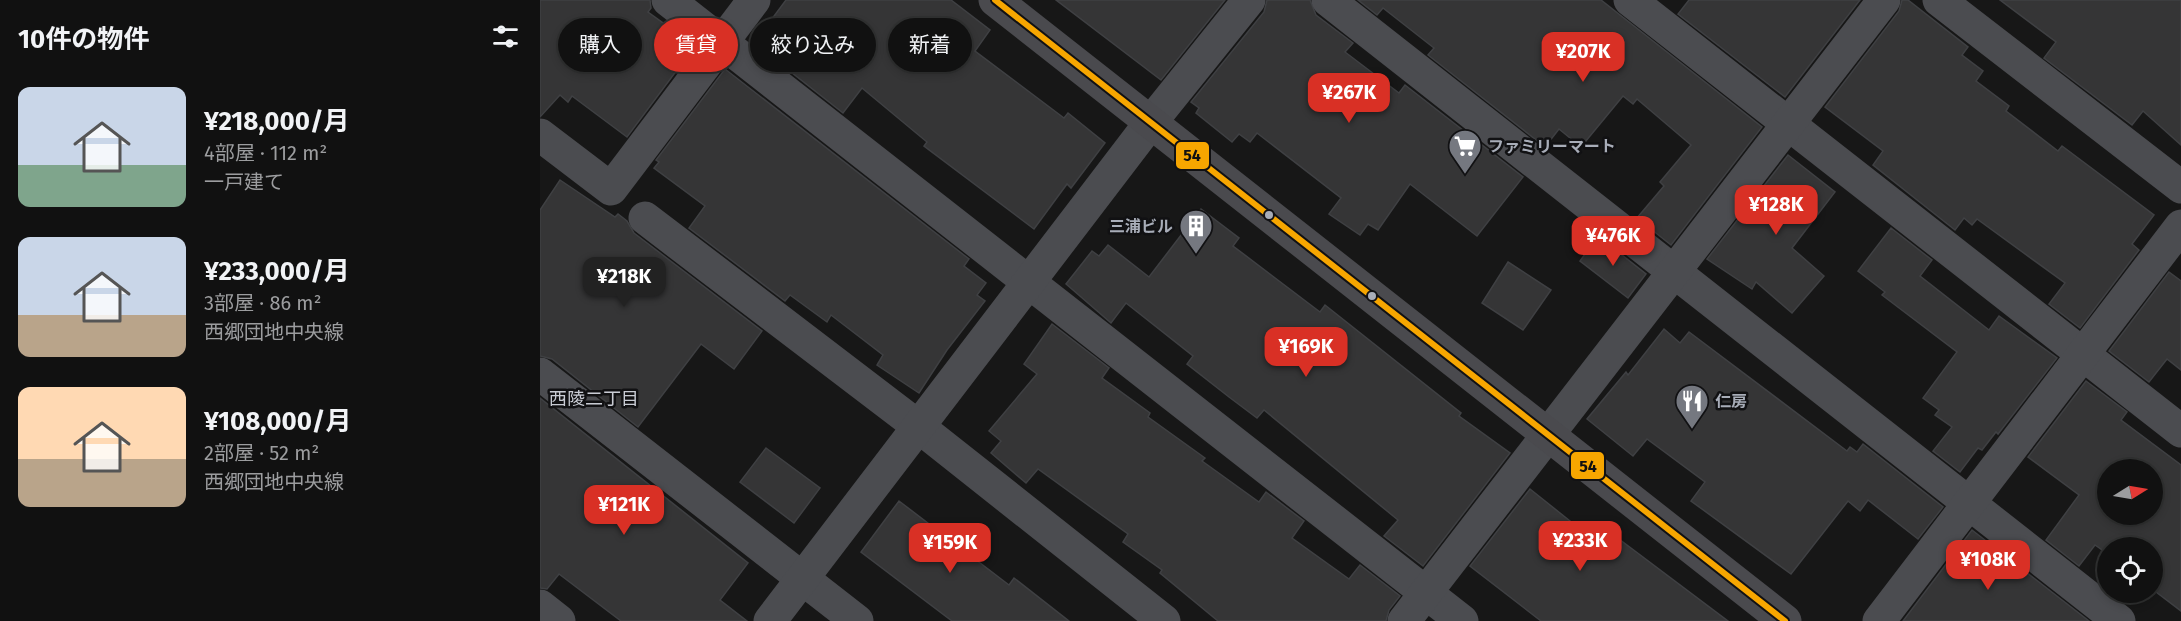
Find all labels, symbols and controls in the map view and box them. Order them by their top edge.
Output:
chip: 購入 [558,18,642,72]
chip: 賃貸 [654,18,738,72]
chip: 絞り込み [750,18,876,72]
chip: 新着 [888,18,972,72]
icon: filters [489,20,522,53]
text: 10件の物件 [18,24,149,55]
pin: ¥207K [1541,32,1625,83]
text: ¥207K [1556,39,1610,63]
pin: ¥267K [1307,73,1391,124]
text: ¥267K [1322,80,1376,104]
text: ¥218,000/月 [204,106,349,137]
icon: home [66,111,138,183]
supermarket icon: ファミリーマート [1447,128,1483,175]
place label: ファミリーマート [1488,137,1616,156]
text: 4部屋 · 112 m² [204,141,327,165]
line badge: 54 [1175,141,1210,170]
text: 54 [1183,146,1201,165]
text: 一戸建て [204,170,284,194]
pin: ¥128K [1734,185,1818,236]
text: ¥128K [1749,192,1803,216]
building icon: 三浦ビル [1178,208,1214,255]
unlabelled marker [1263,209,1275,221]
pin: ¥476K [1571,216,1655,267]
place label: 三浦ビル [1109,217,1173,236]
text: ¥476K [1586,223,1640,247]
text: ¥233,000/月 [204,256,350,287]
pin: ¥218K [582,257,666,308]
icon: home [66,261,138,333]
text: ¥218K [597,264,651,288]
unlabelled marker [1366,290,1378,302]
text: 3部屋 · 86 m² [204,291,321,315]
text: 西郷団地中央線 [204,320,344,344]
pin: ¥169K [1264,327,1348,378]
text: ¥169K [1279,334,1333,358]
restaurant icon: 仁房 [1674,383,1710,430]
district label: 西陵二丁目 [549,388,639,410]
place label: 仁房 [1715,392,1747,411]
text: ¥108,000/月 [204,406,351,437]
icon: home [66,411,138,483]
text: 2部屋 · 52 m² [204,441,319,465]
line badge: 54 [1570,451,1605,480]
text: 54 [1579,457,1597,476]
north arrow [2097,459,2163,525]
map controls [2097,459,2163,603]
text: 西郷団地中央線 [204,470,344,494]
pin: ¥121K [582,485,666,536]
text: ¥121K [598,492,650,516]
pin: ¥233K [1538,521,1622,572]
pin: ¥159K [908,523,992,574]
text: ¥233K [1553,528,1607,552]
text: ¥159K [923,530,977,554]
button: locate [2097,537,2163,603]
pin: ¥108K [1946,540,2030,591]
text: ¥108K [1960,547,2016,571]

